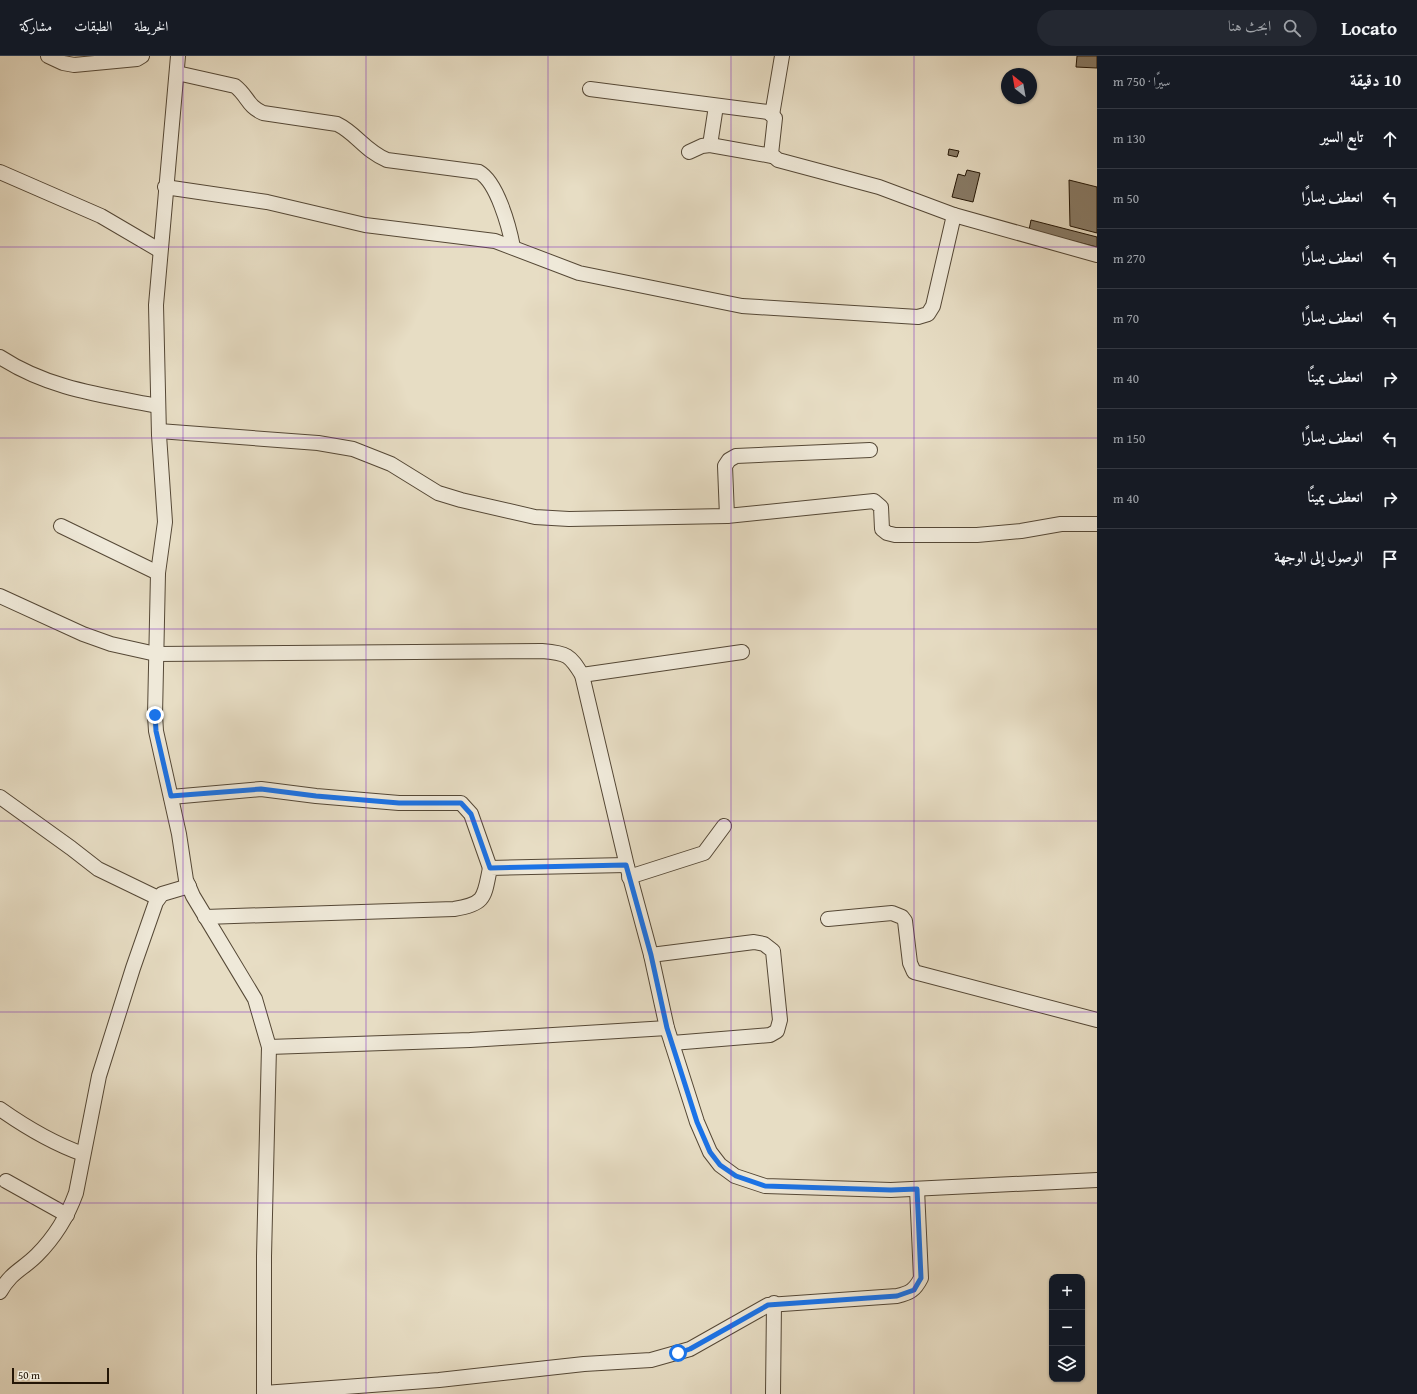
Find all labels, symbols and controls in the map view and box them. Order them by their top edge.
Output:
search box [1037,10,1317,46]
text: Locato [1341,14,1397,42]
text: ابحث هنا [1228,15,1271,36]
text: مشاركة [20,16,52,36]
text: الطبقات [74,16,112,36]
text: الخريطة [134,16,168,36]
icon: search [1281,17,1303,39]
text: 10 دقيقة [1350,67,1401,92]
north arrow [1001,68,1037,104]
text: سيرًا · 750 m [1113,72,1171,91]
text: تابع السير [1321,126,1363,147]
icon: ahead [1379,128,1401,150]
text: 130 m [1113,129,1145,148]
text: انعطف يسارًا [1301,186,1363,207]
icon: left [1379,188,1401,210]
text: 50 m [1113,189,1139,208]
text: انعطف يسارًا [1301,246,1363,267]
icon: left [1379,248,1401,270]
text: 270 m [1113,249,1145,268]
text: انعطف يسارًا [1301,306,1363,327]
icon: left [1379,308,1401,330]
text: 70 m [1113,309,1139,328]
text: انعطف يمينًا [1307,366,1363,387]
icon: right [1379,368,1401,390]
text: 40 m [1113,369,1139,388]
text: انعطف يسارًا [1301,426,1363,447]
icon: left [1379,428,1401,450]
text: 150 m [1113,429,1145,448]
text: انعطف يمينًا [1307,486,1363,507]
icon: right [1379,488,1401,510]
text: 40 m [1113,489,1139,508]
text: الوصول إلى الوجهة [1274,546,1363,567]
icon: arrive [1379,548,1401,570]
route end [146,706,164,724]
map controls [1049,1274,1085,1382]
button: + [1049,1274,1085,1310]
button: − [1049,1310,1085,1346]
route start [669,1344,687,1362]
button: layers [1049,1346,1085,1382]
scale bar [12,1366,109,1385]
text: 50 m [18,1367,40,1383]

